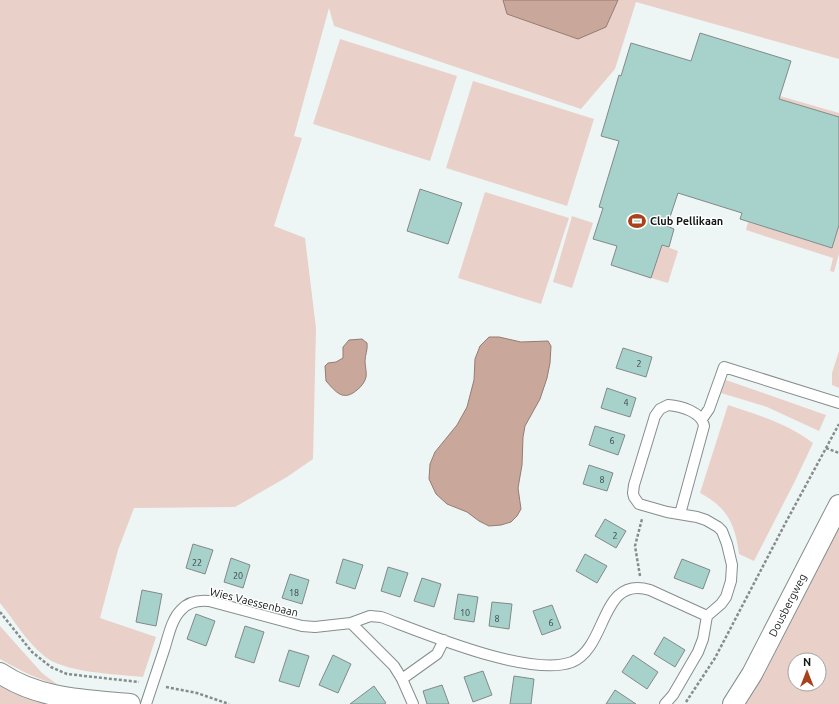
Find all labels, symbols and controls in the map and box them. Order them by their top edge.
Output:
sports icon: Club Pellikaan [627,211,647,231]
place label: Club Pellikaan [650,215,723,227]
house number: 2 [636,359,642,369]
house number: 4 [623,398,629,408]
house number: 6 [609,436,615,446]
house number: 8 [599,475,605,485]
house number: 2 [612,531,618,541]
house number: 22 [192,558,202,568]
house number: 20 [233,571,243,581]
street label: Dousbergweg [766,572,809,639]
street label: Wies Vaessenbaan [208,585,300,619]
house number: 18 [289,588,299,598]
house number: 10 [460,608,470,618]
house number: 8 [494,614,500,624]
house number: 6 [548,618,554,628]
north arrow [787,652,827,692]
text: N [803,656,811,668]

